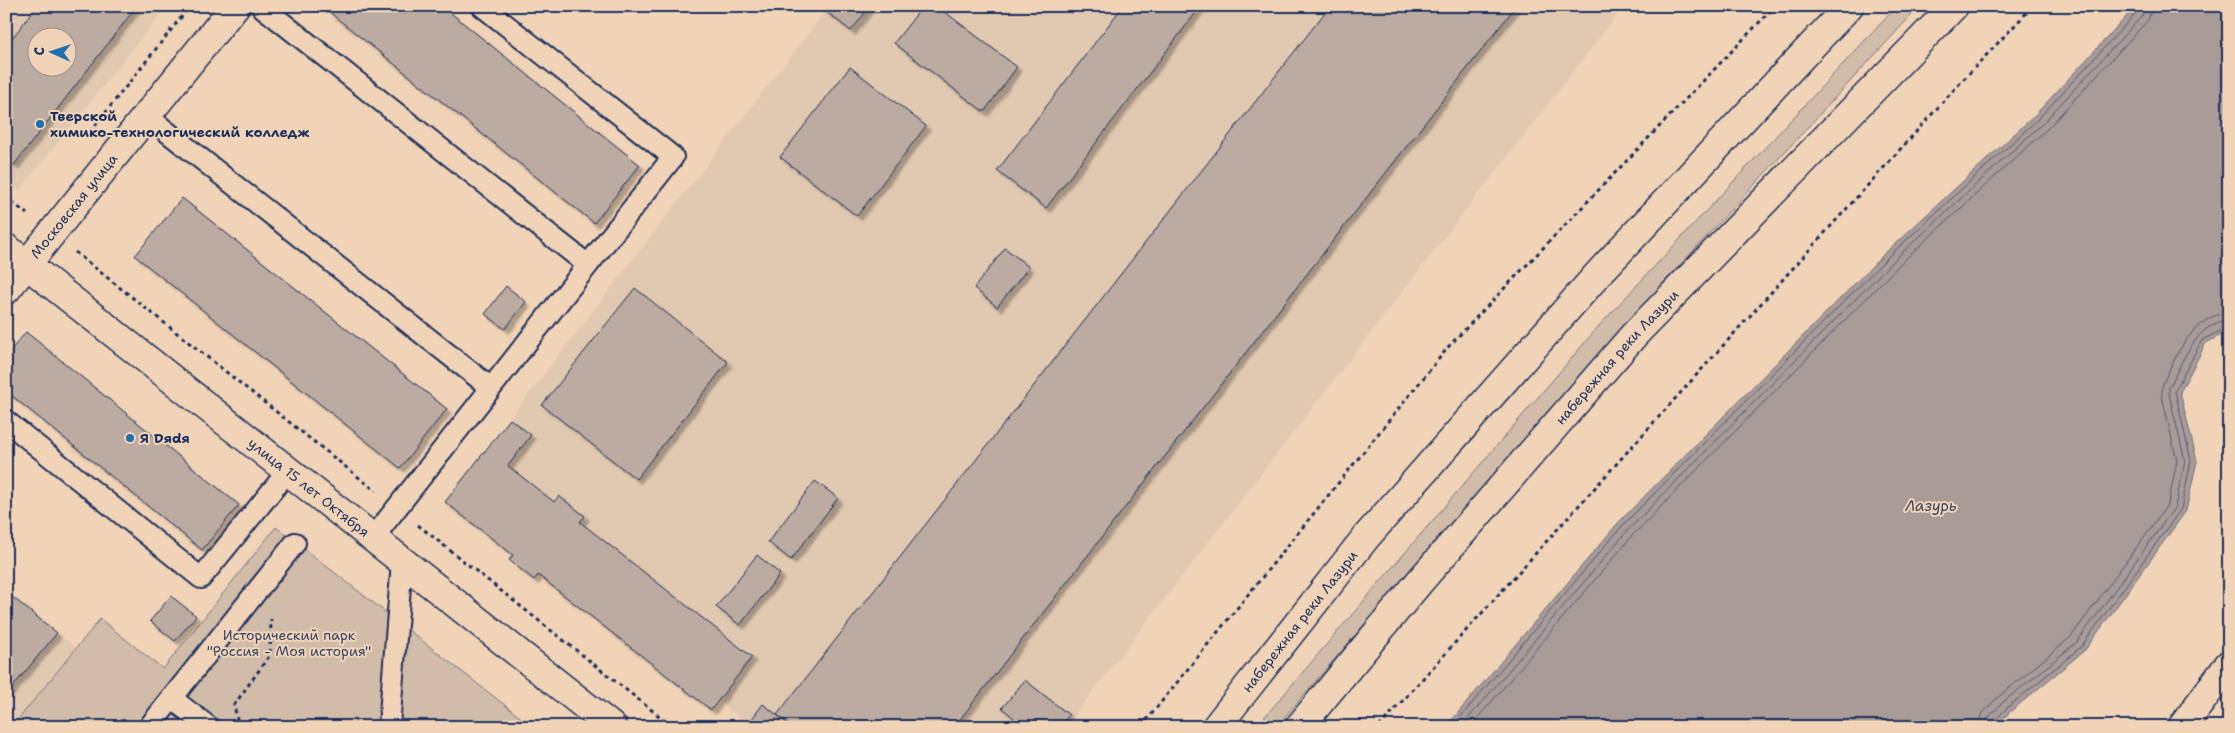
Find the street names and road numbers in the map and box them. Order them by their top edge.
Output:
street label: Московская улица [26,150,122,262]
street label: набережная реки Лазури [1551,286,1682,428]
street label: улица 15 лет Октября [245,434,373,541]
street label: набережная реки Лазури [1238,547,1361,696]

